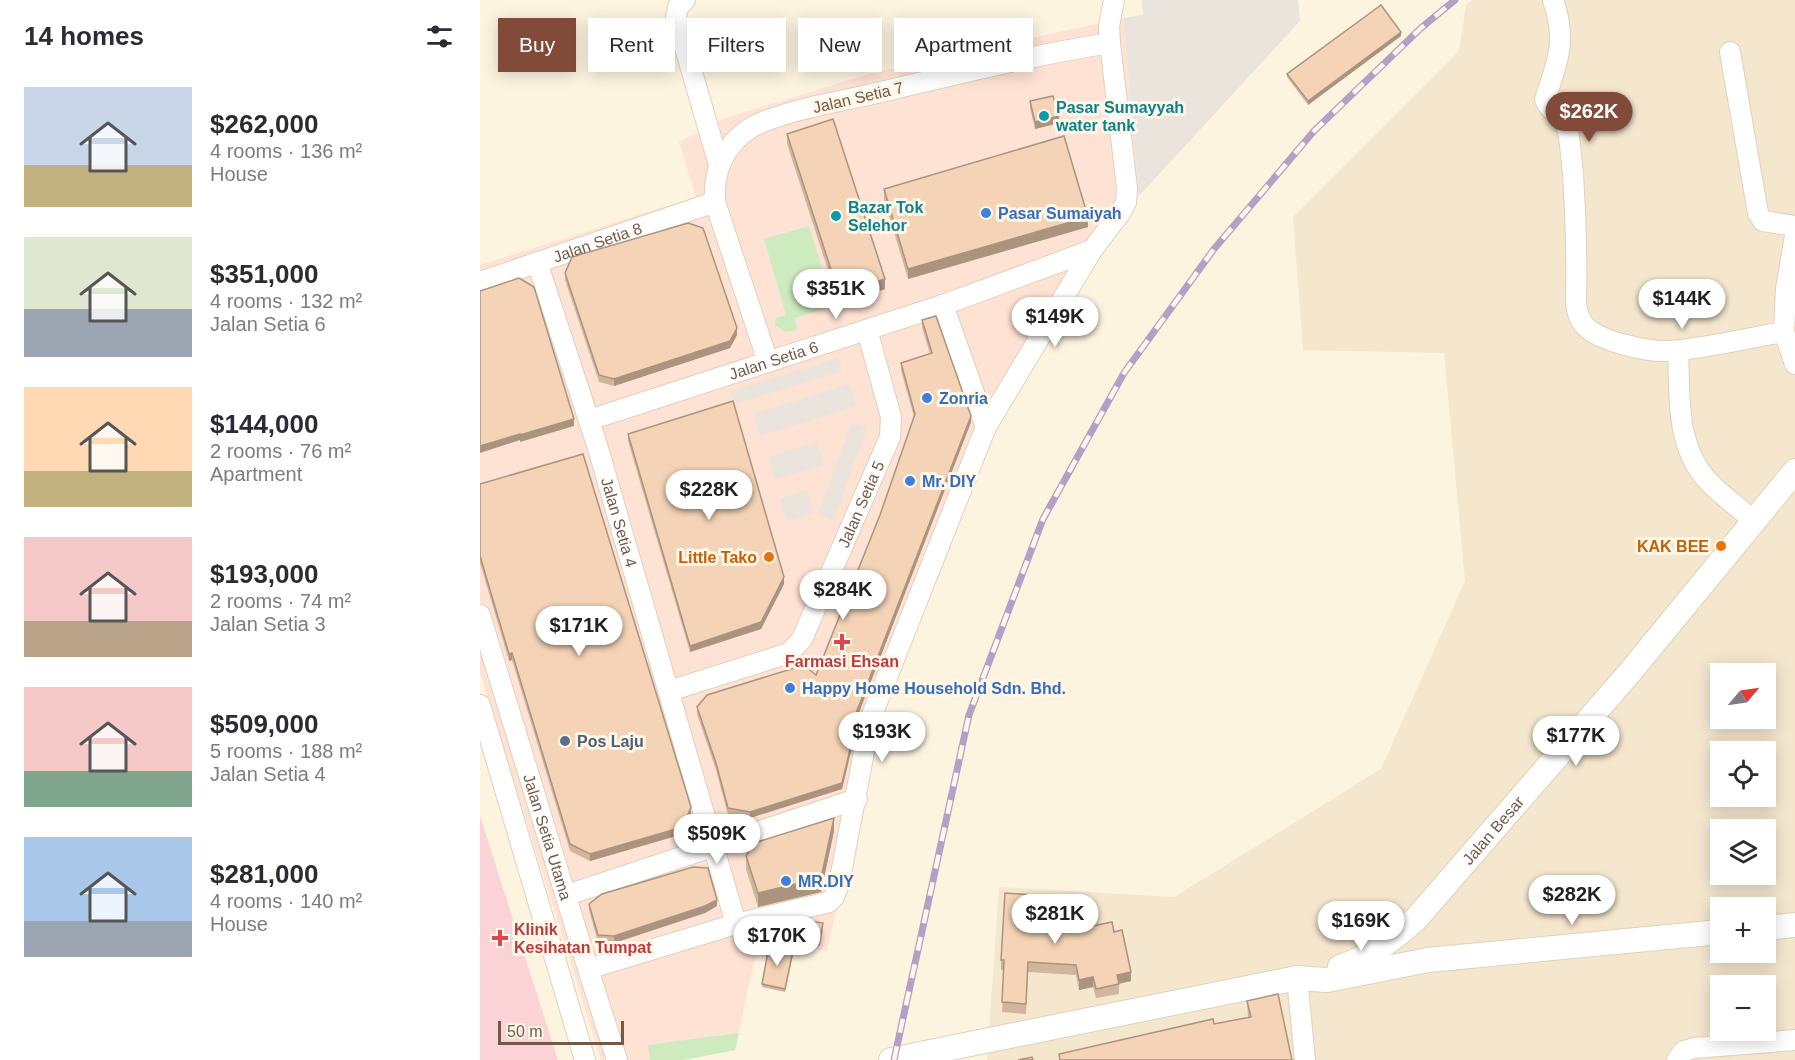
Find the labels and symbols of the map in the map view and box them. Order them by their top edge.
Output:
street label: Jalan Setia 7 [811,79,905,116]
pin: $262K [1547,92,1631,143]
place label: Pasar Sumayyah water tank [1055,99,1184,134]
marker: Pasar Sumayyah water tank [1037,109,1051,123]
place label: Bazar Tok Selehor [848,199,923,234]
place label: Pasar Sumaiyah [998,205,1122,222]
marker: Pasar Sumaiyah [979,206,993,220]
marker: Bazar Tok Selehor [829,209,843,223]
street label: Jalan Setia 8 [551,220,644,265]
pin: $351K [794,269,878,320]
pin: $144K [1640,279,1724,330]
pin: $149K [1013,297,1097,348]
street label: Jalan Setia 6 [727,338,820,383]
place label: Zonria [939,390,988,407]
marker: Zonria [920,391,934,405]
street label: Jalan Setia 5 [835,458,887,550]
pin: $228K [667,470,751,521]
place label: Mr. DIY [922,473,977,490]
marker: Mr. DIY [903,474,917,488]
street label: Jalan Setia 4 [598,476,640,569]
place label: KAK BEE [1637,538,1709,555]
marker: KAK BEE [1714,539,1728,553]
place label: Little Tako [678,549,757,566]
marker: Little Tako [762,550,776,564]
pin: $284K [801,570,885,621]
pin: $171K [537,606,621,657]
marker: Farmasi Ehsan [835,635,849,649]
place label: Farmasi Ehsan [785,653,899,670]
north arrow [1710,663,1776,729]
place label: Happy Home Household Sdn. Bhd. [802,680,1066,697]
marker: Happy Home Household Sdn. Bhd. [783,681,797,695]
pin: $193K [840,712,924,763]
pin: $177K [1534,716,1618,767]
place label: Pos Laju [577,733,644,750]
marker: Pos Laju [558,734,572,748]
street label: Jalan Setia Utama [520,772,574,902]
street label: Jalan Besar [1459,793,1528,868]
pin: $509K [675,814,759,865]
place label: MR.DIY [798,873,854,890]
marker: MR.DIY [779,874,793,888]
pin: $282K [1530,875,1614,926]
pin: $281K [1013,894,1097,945]
pin: $169K [1319,901,1403,952]
pin: $170K [735,916,819,967]
place label: Klinik Kesihatan Tumpat [514,921,652,956]
marker: Klinik Kesihatan Tumpat [491,929,509,947]
scale bar [498,1018,624,1046]

